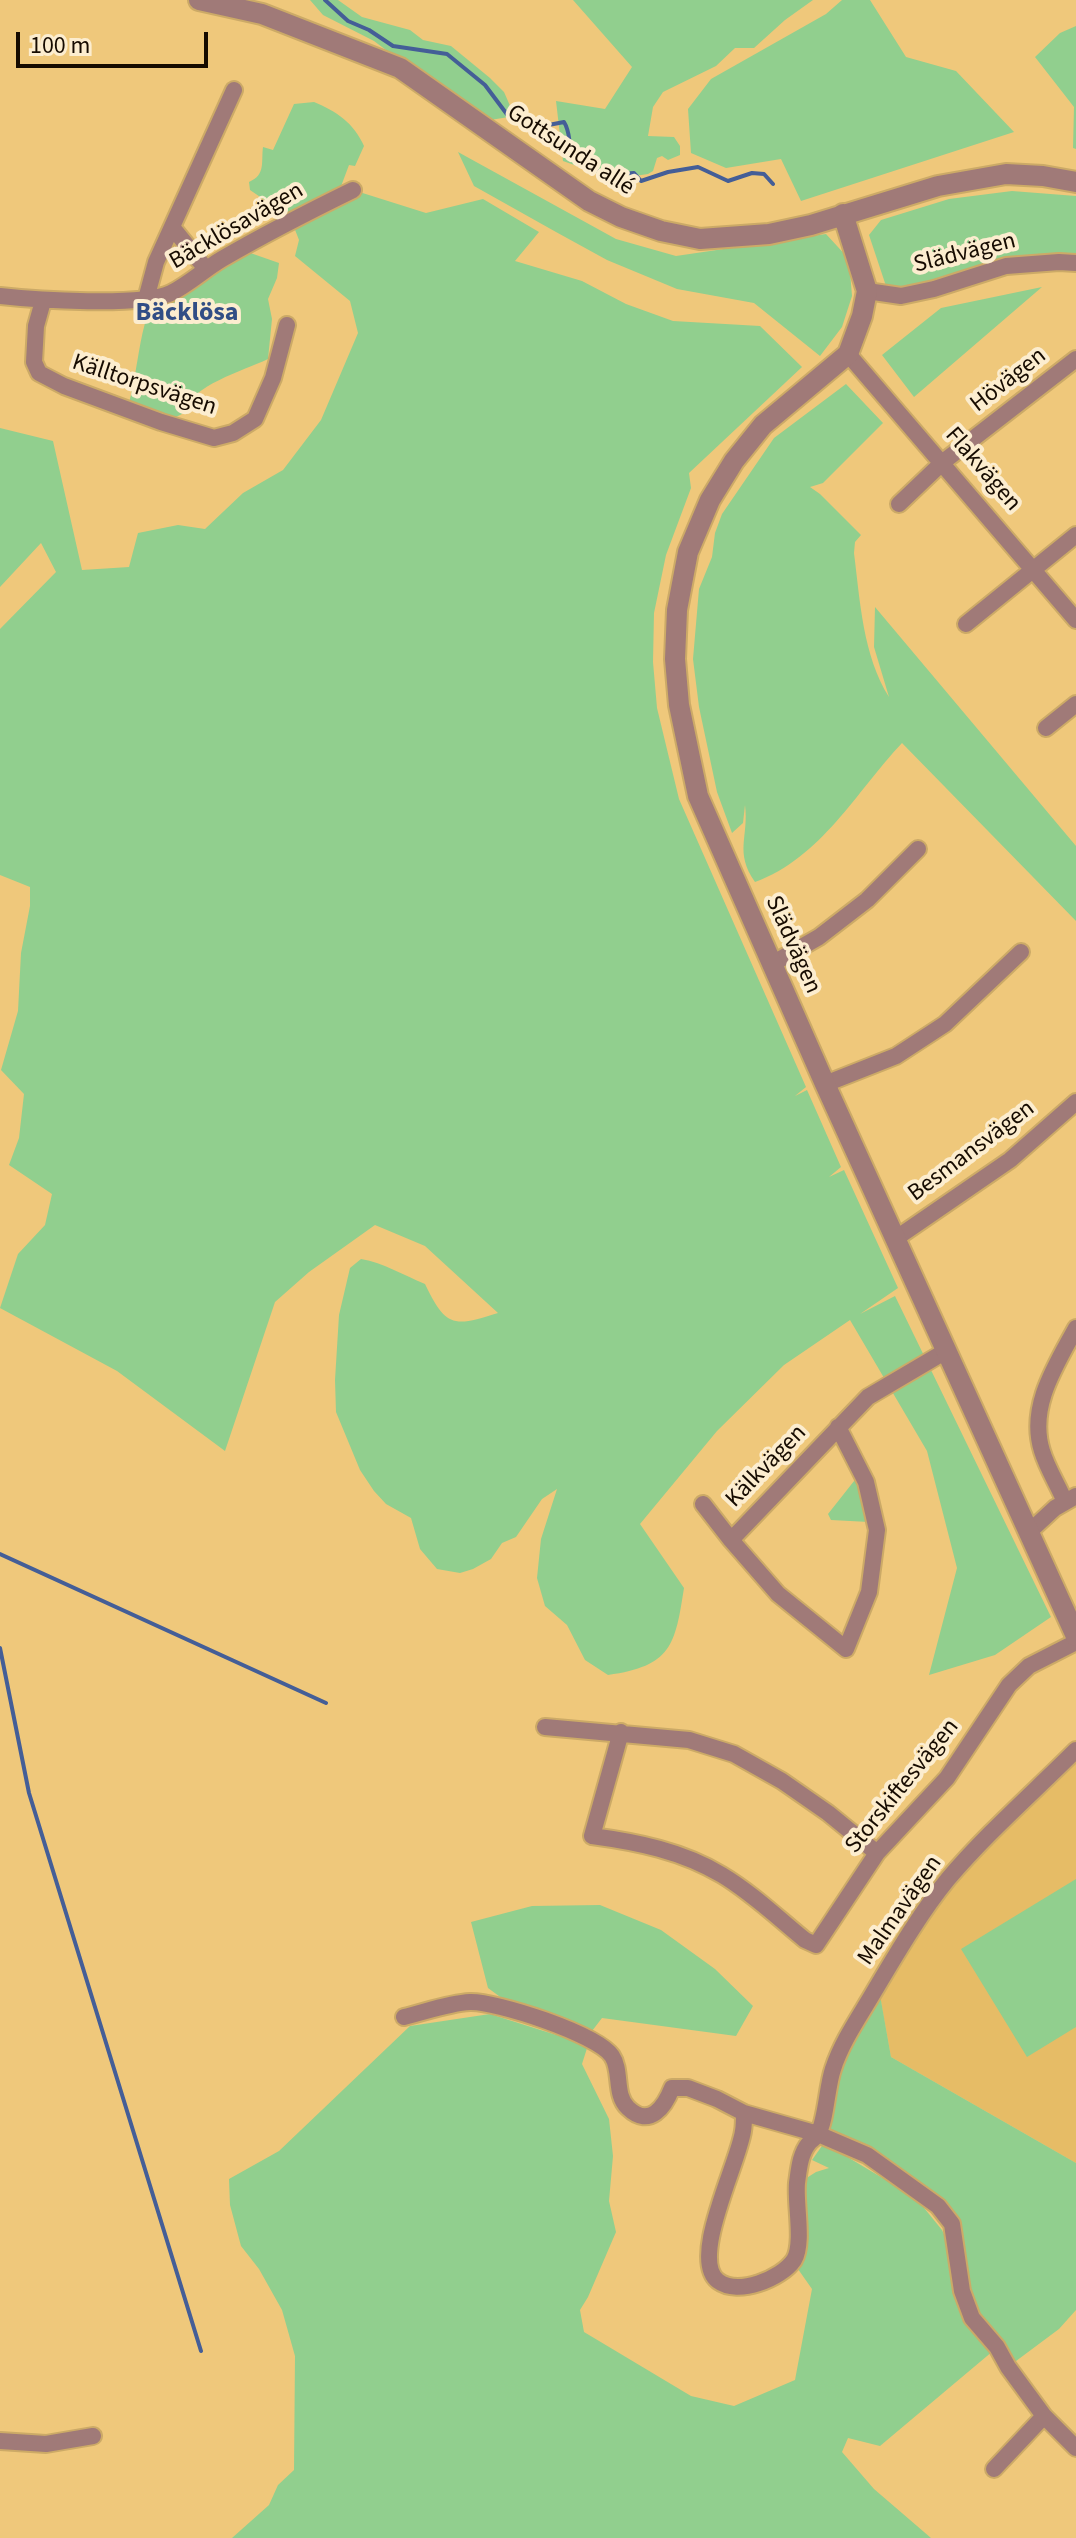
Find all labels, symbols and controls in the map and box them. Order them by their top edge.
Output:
scale bar [20,16,212,66]
text: 100 m [30,28,90,63]
street label: Gottsunda allé [501,99,639,203]
street label: Bäcklösavägen [165,177,309,277]
street label: Slädvägen [911,227,1019,281]
district label: Bäcklösa [136,298,238,330]
street label: Hövägen [965,343,1053,419]
street label: Källtorpsvägen [68,349,220,423]
street label: Flakvägen [938,422,1026,518]
street label: Slädvägen [758,892,826,998]
street label: Besmansvägen [903,1095,1041,1209]
street label: Kälkvägen [721,1420,813,1514]
street label: Storskiftesvägen [840,1714,966,1860]
street label: Malmavägen [853,1851,949,1971]

